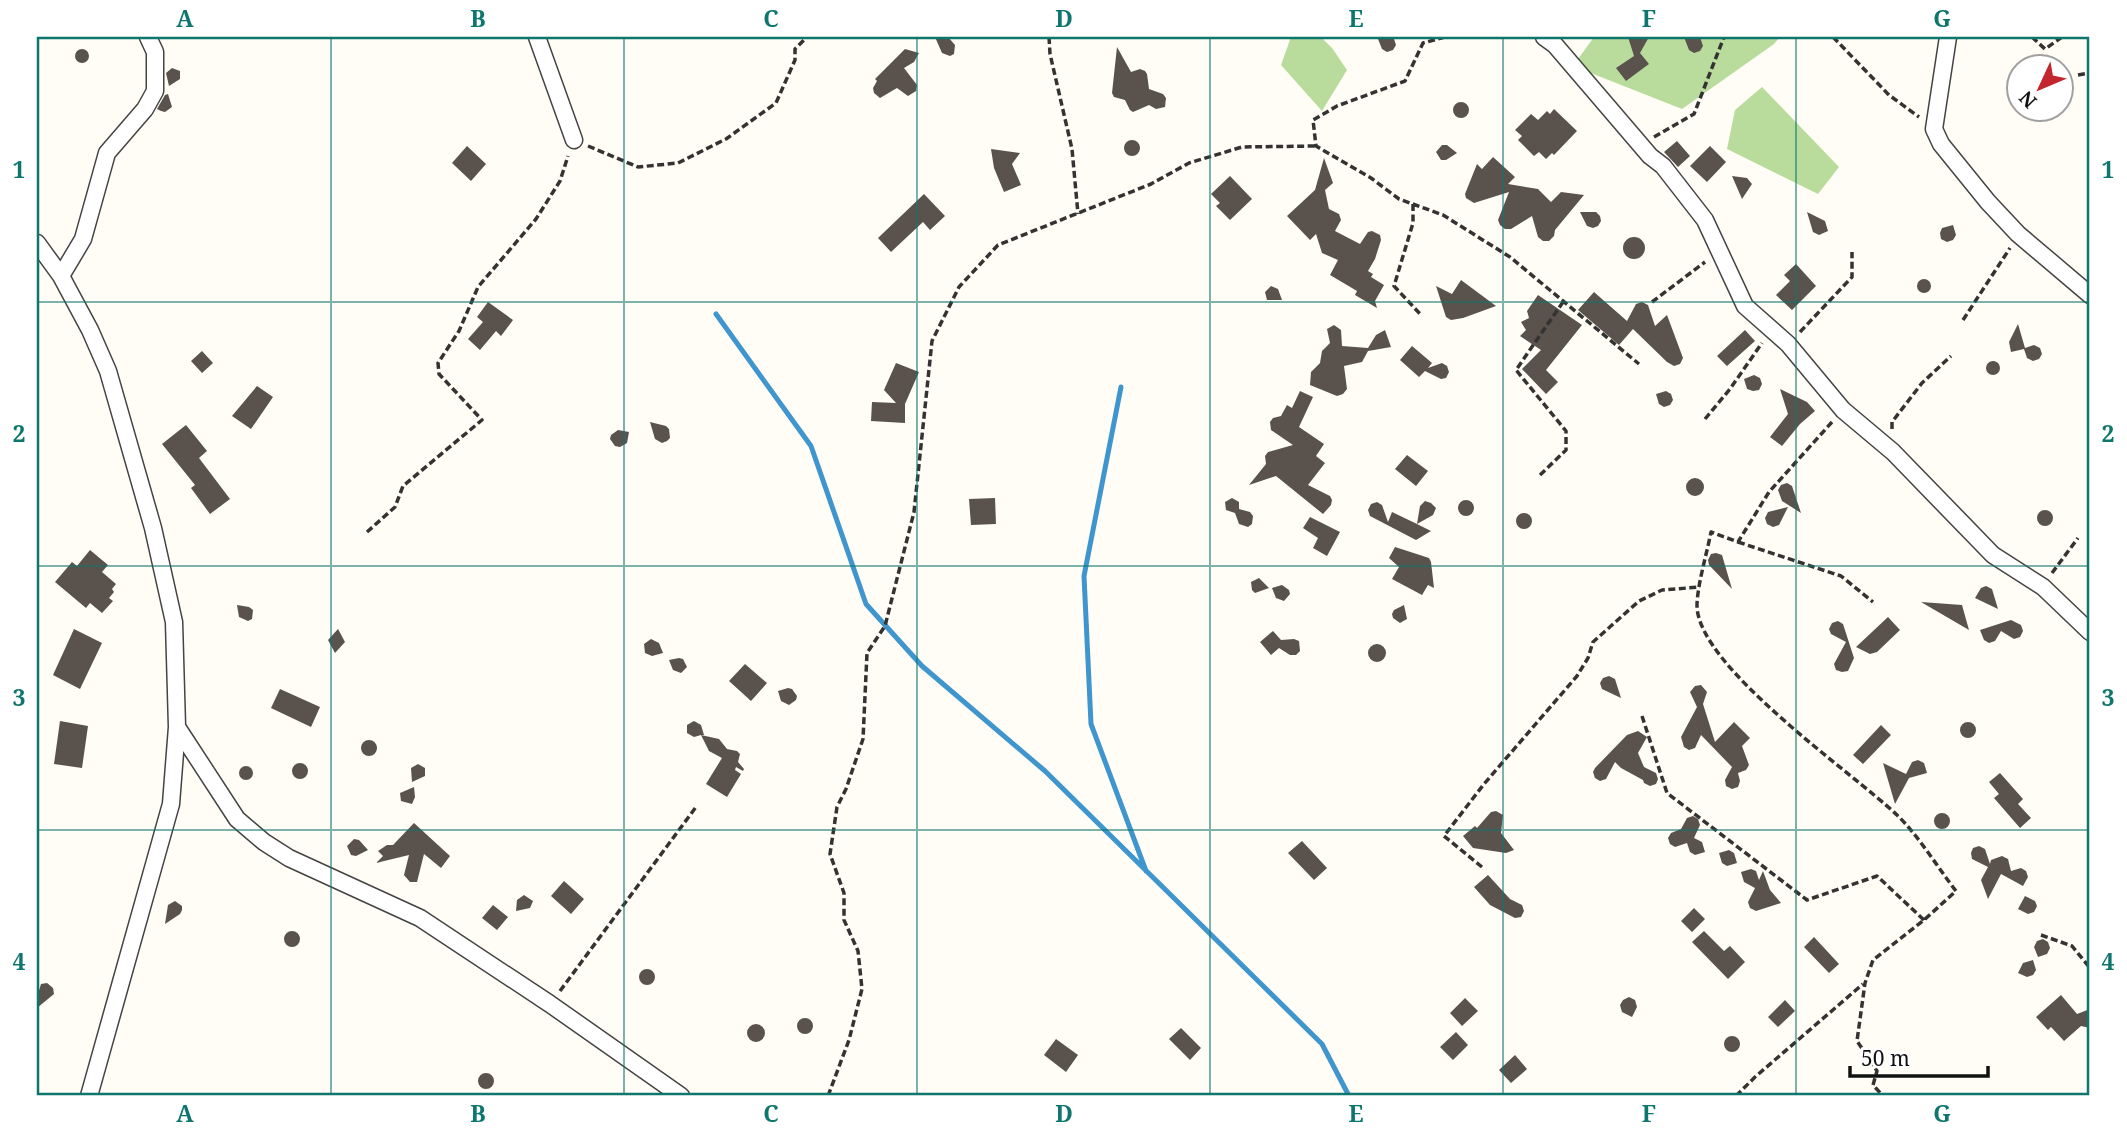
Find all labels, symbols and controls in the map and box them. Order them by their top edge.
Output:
text: A [176,2,194,34]
text: B [470,2,486,34]
text: C [763,2,779,34]
text: D [1055,2,1073,34]
text: E [1348,2,1364,34]
text: F [1642,2,1656,34]
text: G [1933,2,1951,34]
north arrow [2004,52,2074,122]
text: N [2013,85,2042,114]
text: 1 [13,153,26,185]
text: 1 [2102,153,2115,185]
text: 2 [13,417,26,449]
text: 2 [2102,417,2115,449]
text: 3 [13,681,26,713]
text: 3 [2102,681,2115,713]
text: 4 [13,945,26,977]
text: 4 [2102,945,2115,977]
scale bar [1850,1035,1989,1079]
text: 50 m [1861,1044,1910,1072]
text: A [176,1097,194,1129]
text: B [470,1097,486,1129]
text: C [763,1097,779,1129]
text: D [1055,1097,1073,1129]
text: E [1348,1097,1364,1129]
text: F [1642,1097,1656,1129]
text: G [1933,1097,1951,1129]

